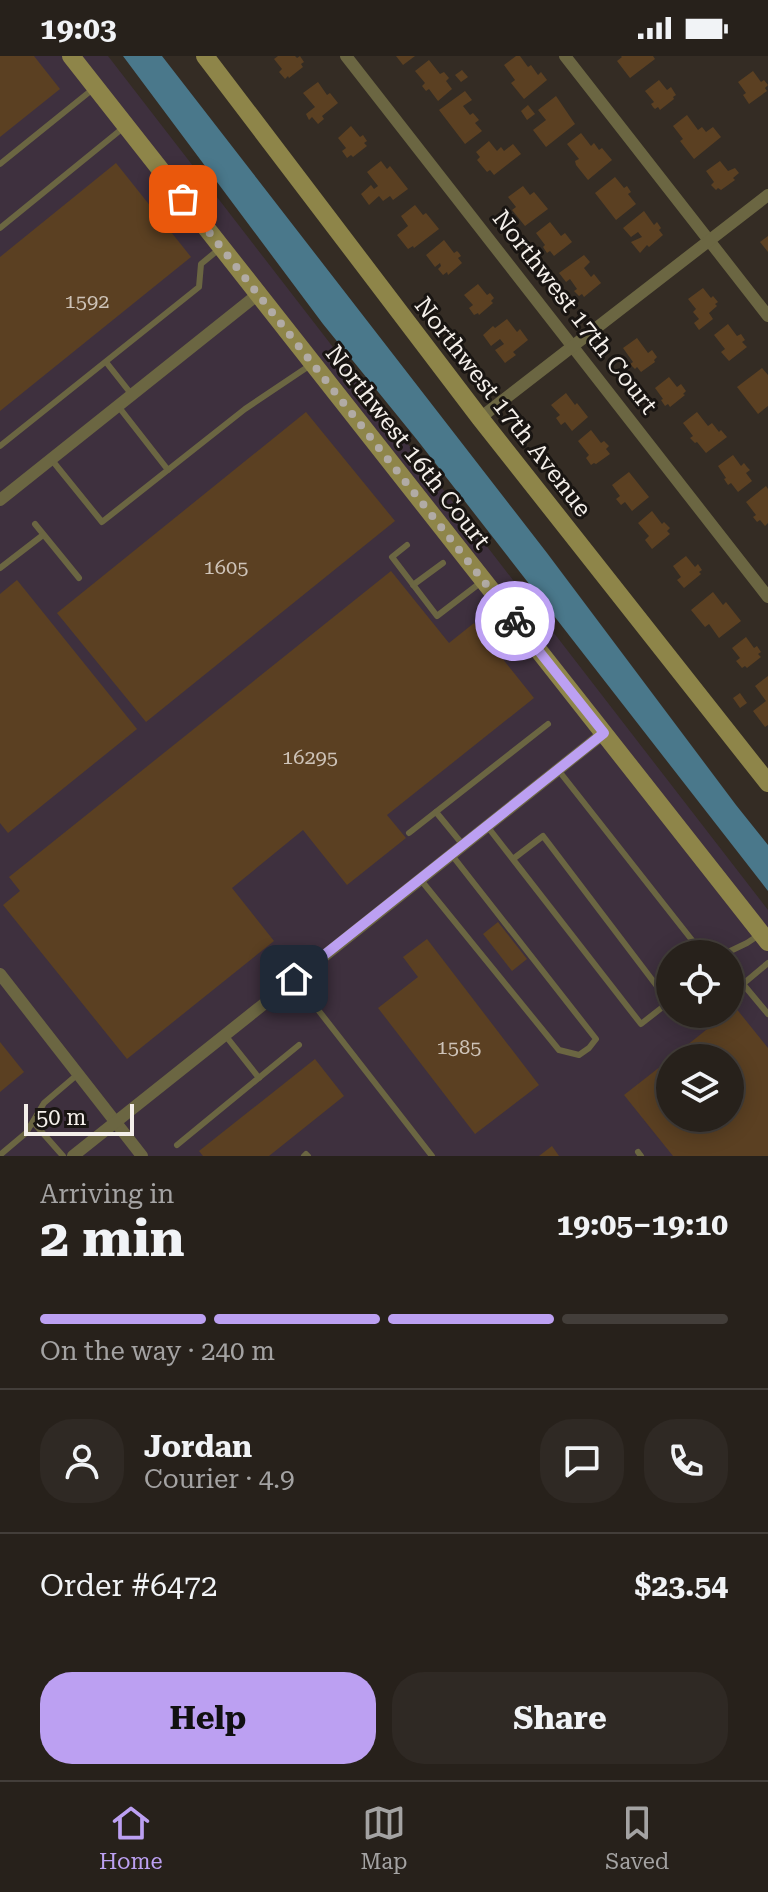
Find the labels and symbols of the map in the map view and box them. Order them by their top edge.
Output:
pin [149,165,217,233]
street label: Northwest 17th Court [487,205,663,419]
house number: 1592 [65,289,109,313]
street label: Northwest 17th Avenue [409,292,597,522]
street label: Northwest 16th Court [320,340,496,554]
house number: 1605 [204,555,248,579]
courier [475,581,555,661]
house number: 16295 [282,745,338,769]
pin [260,945,328,1013]
house number: 1585 [437,1035,481,1059]
scale bar [24,1100,134,1136]

